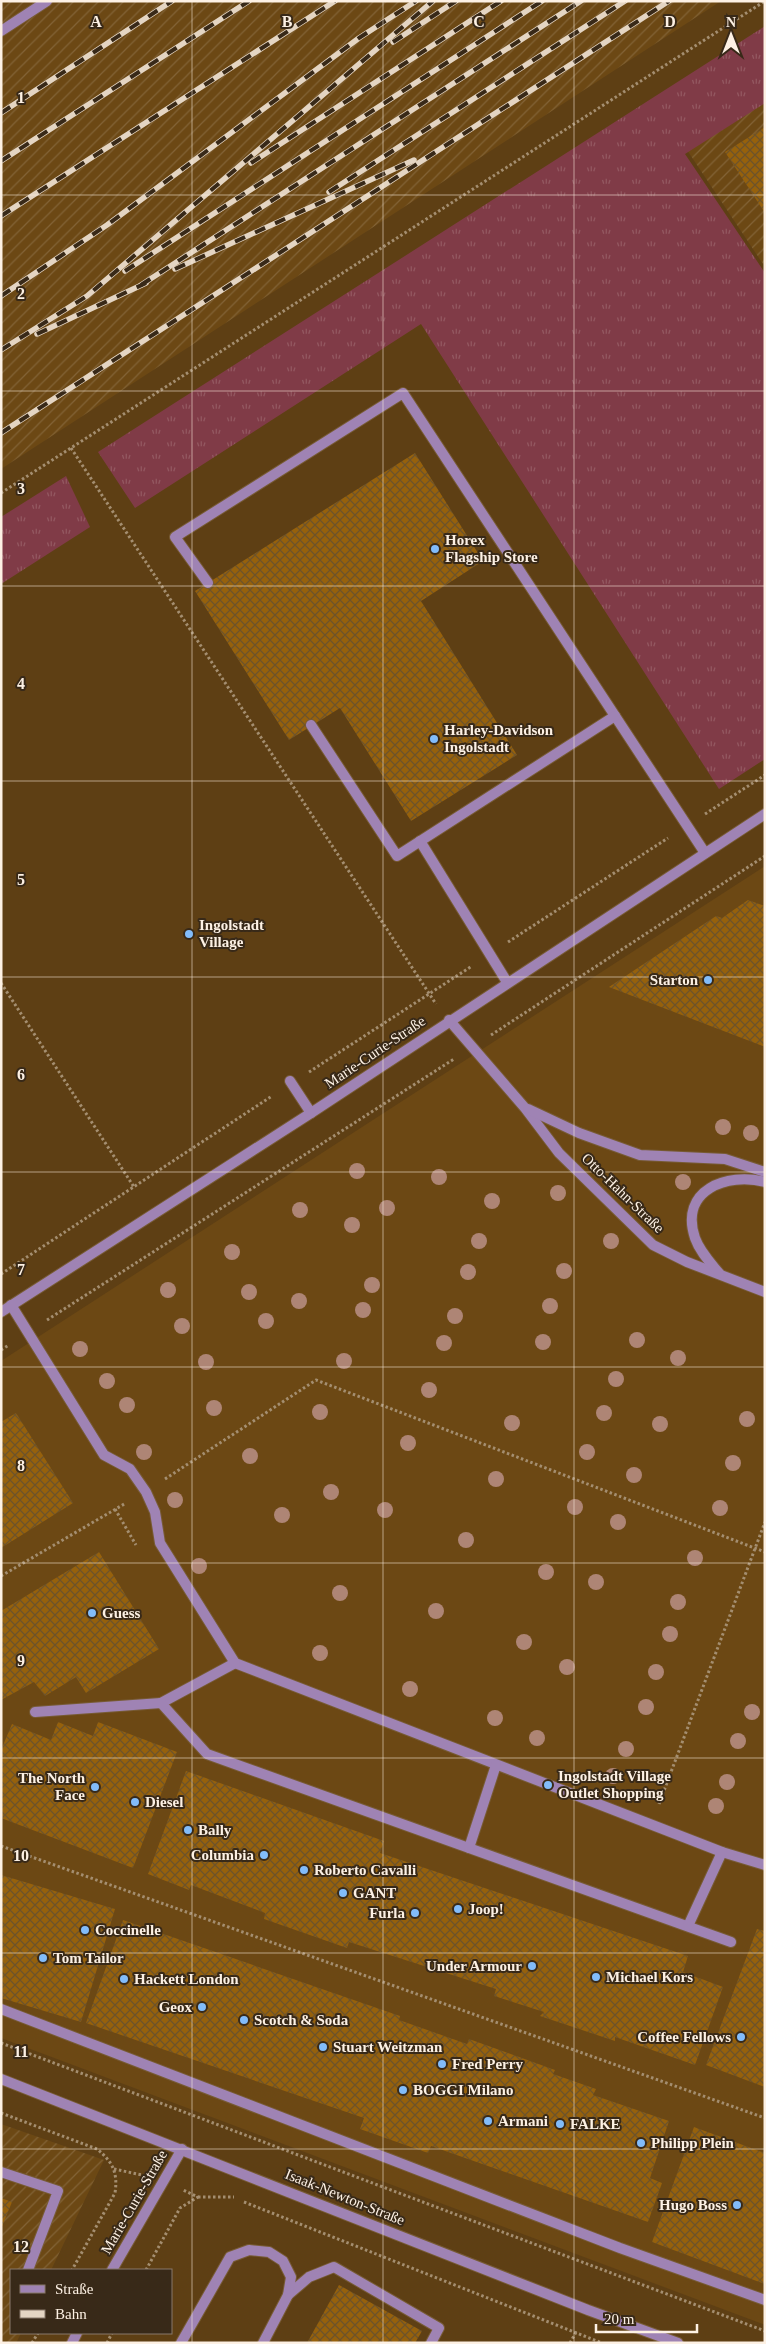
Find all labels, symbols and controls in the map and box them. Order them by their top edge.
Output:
north arrow [706,10,756,60]
text: A [90,13,102,30]
text: B [282,13,293,30]
text: C [473,13,485,30]
text: D [664,13,676,30]
text: N [726,15,736,30]
text: 1 [17,89,25,106]
text: 2 [17,285,25,302]
text: 3 [17,480,25,497]
place label: Horex Flagship Store [445,532,538,565]
marker: Horex Flagship Store [429,543,441,555]
text: 4 [17,675,25,692]
place label: Harley-Davidson Ingolstadt [444,722,554,755]
marker: Harley-Davidson Ingolstadt [428,733,440,745]
text: 5 [17,871,25,888]
place label: Ingolstadt Village [199,917,264,950]
marker: Ingolstadt Village [183,928,195,940]
place label: Starton [650,972,699,988]
marker: Starton [702,974,714,986]
street label: Marie-Curie-Straße [322,1012,428,1091]
text: 6 [17,1066,25,1083]
street label: Otto-Hahn-Straße [579,1150,667,1236]
text: 7 [17,1261,25,1278]
text: 8 [17,1457,25,1474]
place label: Guess [102,1605,141,1621]
marker: Guess [86,1607,98,1619]
text: 9 [17,1652,25,1669]
place label: Ingolstadt Village Outlet Shopping [558,1768,671,1801]
place label: The North Face [18,1770,86,1803]
marker: Ingolstadt Village Outlet Shopping [542,1779,554,1791]
marker: The North Face [89,1781,101,1793]
place label: Diesel [145,1794,183,1810]
marker: Diesel [129,1796,141,1808]
place label: Bally [198,1822,232,1838]
marker: Bally [182,1824,194,1836]
text: 10 [13,1847,29,1864]
place label: Columbia [191,1847,254,1863]
marker: Columbia [258,1849,270,1861]
place label: Roberto Cavalli [314,1862,416,1878]
marker: Roberto Cavalli [298,1864,310,1876]
place label: GANT [353,1885,396,1901]
marker: GANT [337,1887,349,1899]
place label: Joop! [468,1901,504,1917]
marker: Joop! [452,1903,464,1915]
place label: Furla [369,1905,405,1921]
marker: Furla [409,1907,421,1919]
place label: Coccinelle [95,1922,161,1938]
marker: Coccinelle [79,1924,91,1936]
place label: Tom Tailor [53,1950,124,1966]
marker: Tom Tailor [37,1952,49,1964]
place label: Under Armour [426,1958,522,1974]
marker: Under Armour [526,1960,538,1972]
place label: Michael Kors [606,1969,693,1985]
place label: Hackett London [134,1971,239,1987]
marker: Michael Kors [590,1971,602,1983]
marker: Hackett London [118,1973,130,1985]
place label: Geox [159,1999,192,2015]
marker: Geox [196,2001,208,2013]
place label: Scotch & Soda [254,2012,349,2028]
marker: Scotch & Soda [238,2014,250,2026]
place label: Coffee Fellows [637,2029,731,2045]
marker: Coffee Fellows [735,2031,747,2043]
place label: Stuart Weitzman [333,2039,443,2055]
marker: Stuart Weitzman [317,2041,329,2053]
text: 11 [13,2043,29,2060]
place label: Fred Perry [452,2056,523,2072]
marker: Fred Perry [436,2058,448,2070]
place label: BOGGI Milano [413,2082,513,2098]
marker: BOGGI Milano [397,2084,409,2096]
place label: Armani [498,2113,548,2129]
marker: Armani [482,2115,494,2127]
place label: FALKE [570,2116,621,2132]
marker: FALKE [554,2118,566,2130]
place label: Philipp Plein [651,2135,735,2151]
marker: Philipp Plein [635,2137,647,2149]
street label: Marie-Curie-Straße [98,2147,170,2257]
street label: Isaak-Newton-Straße [283,2166,407,2228]
place label: Hugo Boss [659,2197,727,2213]
marker: Hugo Boss [731,2199,743,2211]
text: 12 [13,2238,29,2255]
legend [10,2269,172,2334]
text: Straße [55,2281,94,2297]
scale bar [596,2302,697,2334]
text: Bahn [55,2306,87,2322]
text: 20 m [604,2311,635,2327]

